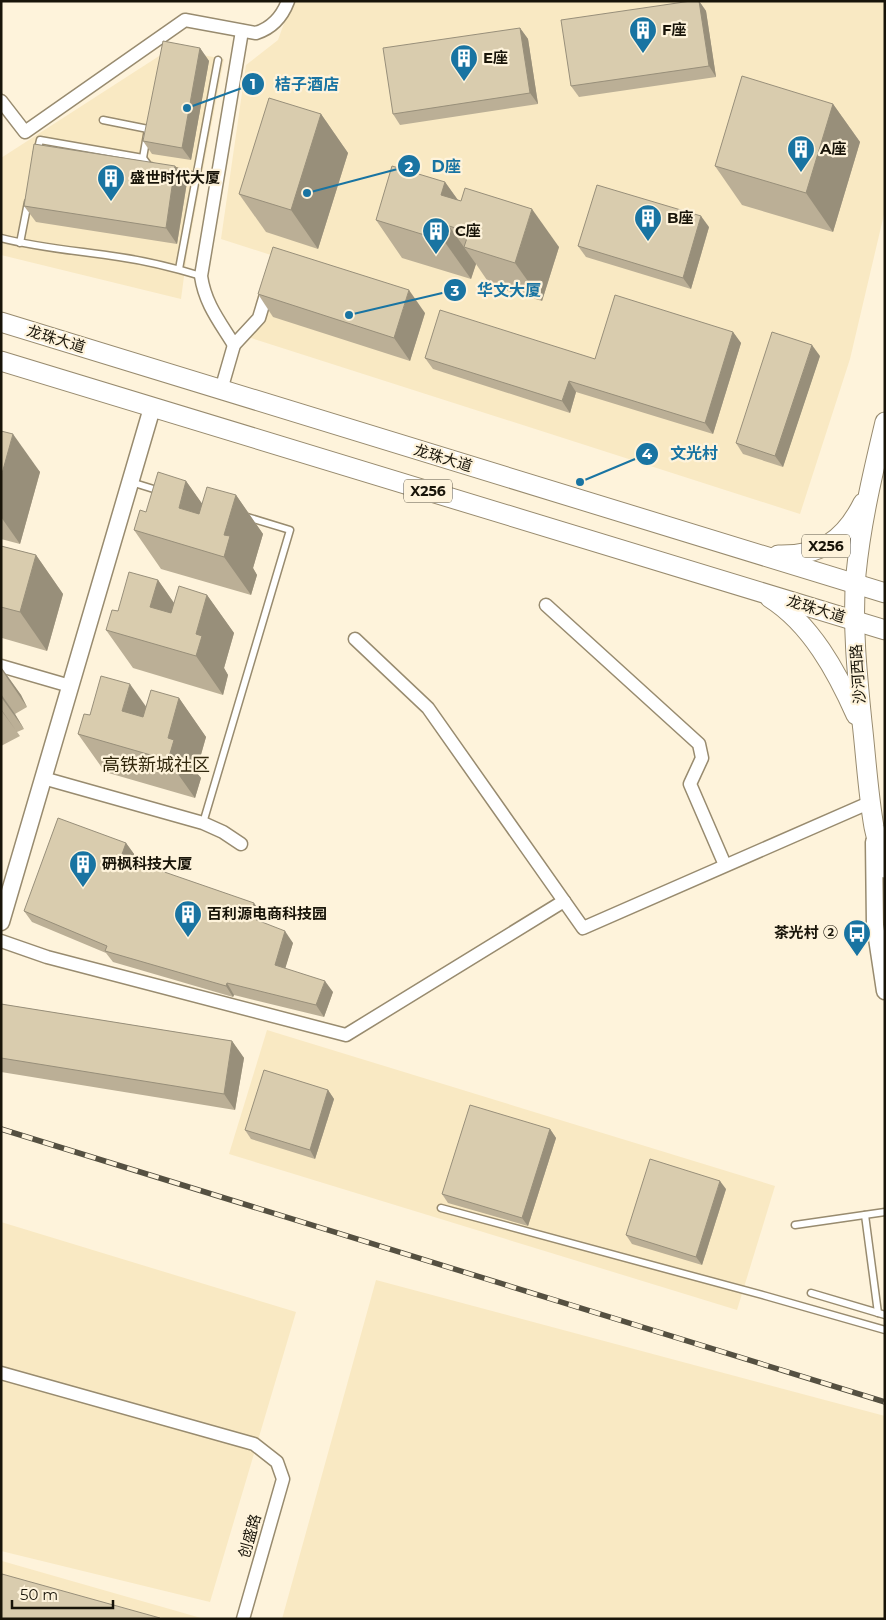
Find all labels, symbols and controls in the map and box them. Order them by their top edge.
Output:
building icon: F座 [628,15,658,54]
place label: F座 [662,20,687,39]
building icon: E座 [449,43,479,82]
place label: E座 [483,48,508,67]
callout: 桔子酒店 [240,69,349,100]
text: 1 [250,74,256,93]
text: 桔子酒店 [275,75,339,94]
building icon: A座 [786,134,816,173]
place label: A座 [819,139,847,158]
callout: D座 [397,151,471,182]
text: 2 [405,157,414,176]
text: D座 [431,157,461,176]
building icon: 盛世时代大厦 [96,163,126,202]
place label: 盛世时代大厦 [130,168,220,187]
building icon: B座 [633,203,663,242]
place label: B座 [667,208,693,227]
building icon: C座 [421,216,451,255]
place label: C座 [455,221,481,240]
callout: 华文大厦 [442,275,551,306]
text: 3 [450,281,460,300]
text: 华文大厦 [477,281,541,300]
street label: 龙珠大道 [25,321,88,356]
callout: 文光村 [635,438,728,469]
street label: 龙珠大道 [412,440,475,475]
text: 4 [642,444,653,463]
text: 文光村 [670,444,718,463]
road number: X256 [404,480,452,502]
road number: X256 [802,534,850,558]
street label: 龙珠大道 [785,591,848,626]
street label: 沙河西路 [846,643,869,705]
district label: 高铁新城社区 [102,754,210,776]
building icon: 砃枫科技大厦 [68,849,98,888]
place label: 砃枫科技大厦 [102,854,192,873]
building icon: 百利源电商科技园 [173,899,203,938]
place label: 百利源电商科技园 [207,904,327,923]
bus stop icon: 茶光村 ② [842,918,872,957]
place label: 茶光村 ② [774,923,838,942]
street label: 创盛路 [234,1512,265,1560]
scale bar [12,1578,114,1610]
text: 50 m [20,1585,58,1604]

